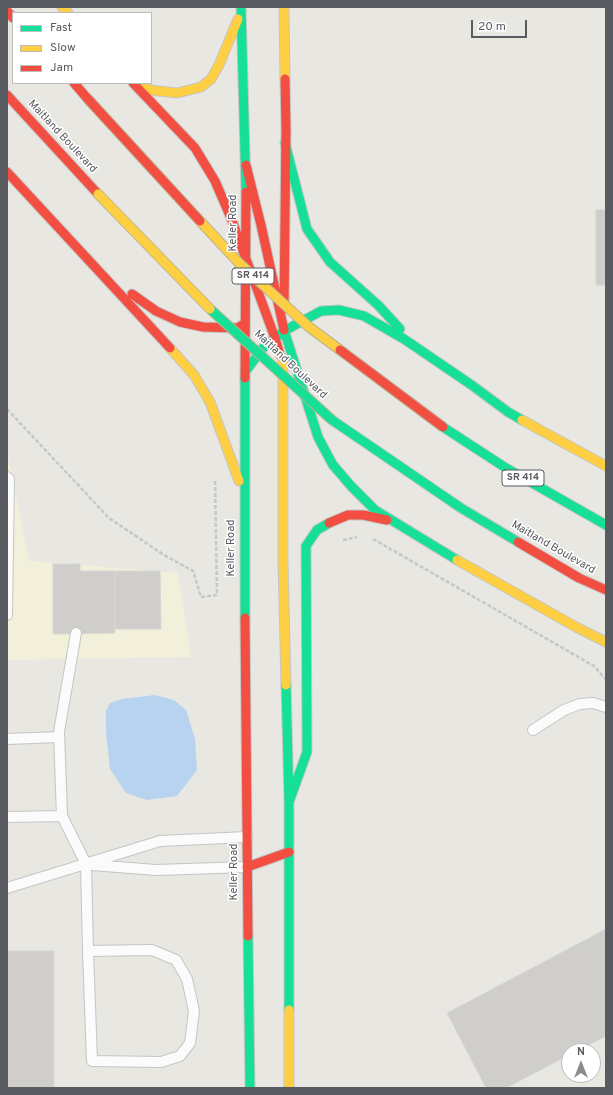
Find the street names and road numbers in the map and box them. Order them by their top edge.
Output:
street label: Maitland Boulevard [25,98,99,176]
street label: Keller Road [227,194,241,252]
road number: SR 414 [232,268,274,284]
street label: Maitland Boulevard [251,328,329,402]
road number: SR 414 [502,470,544,486]
street label: Keller Road [225,519,239,577]
street label: Maitland Boulevard [509,519,597,577]
street label: Keller Road [228,843,242,901]

